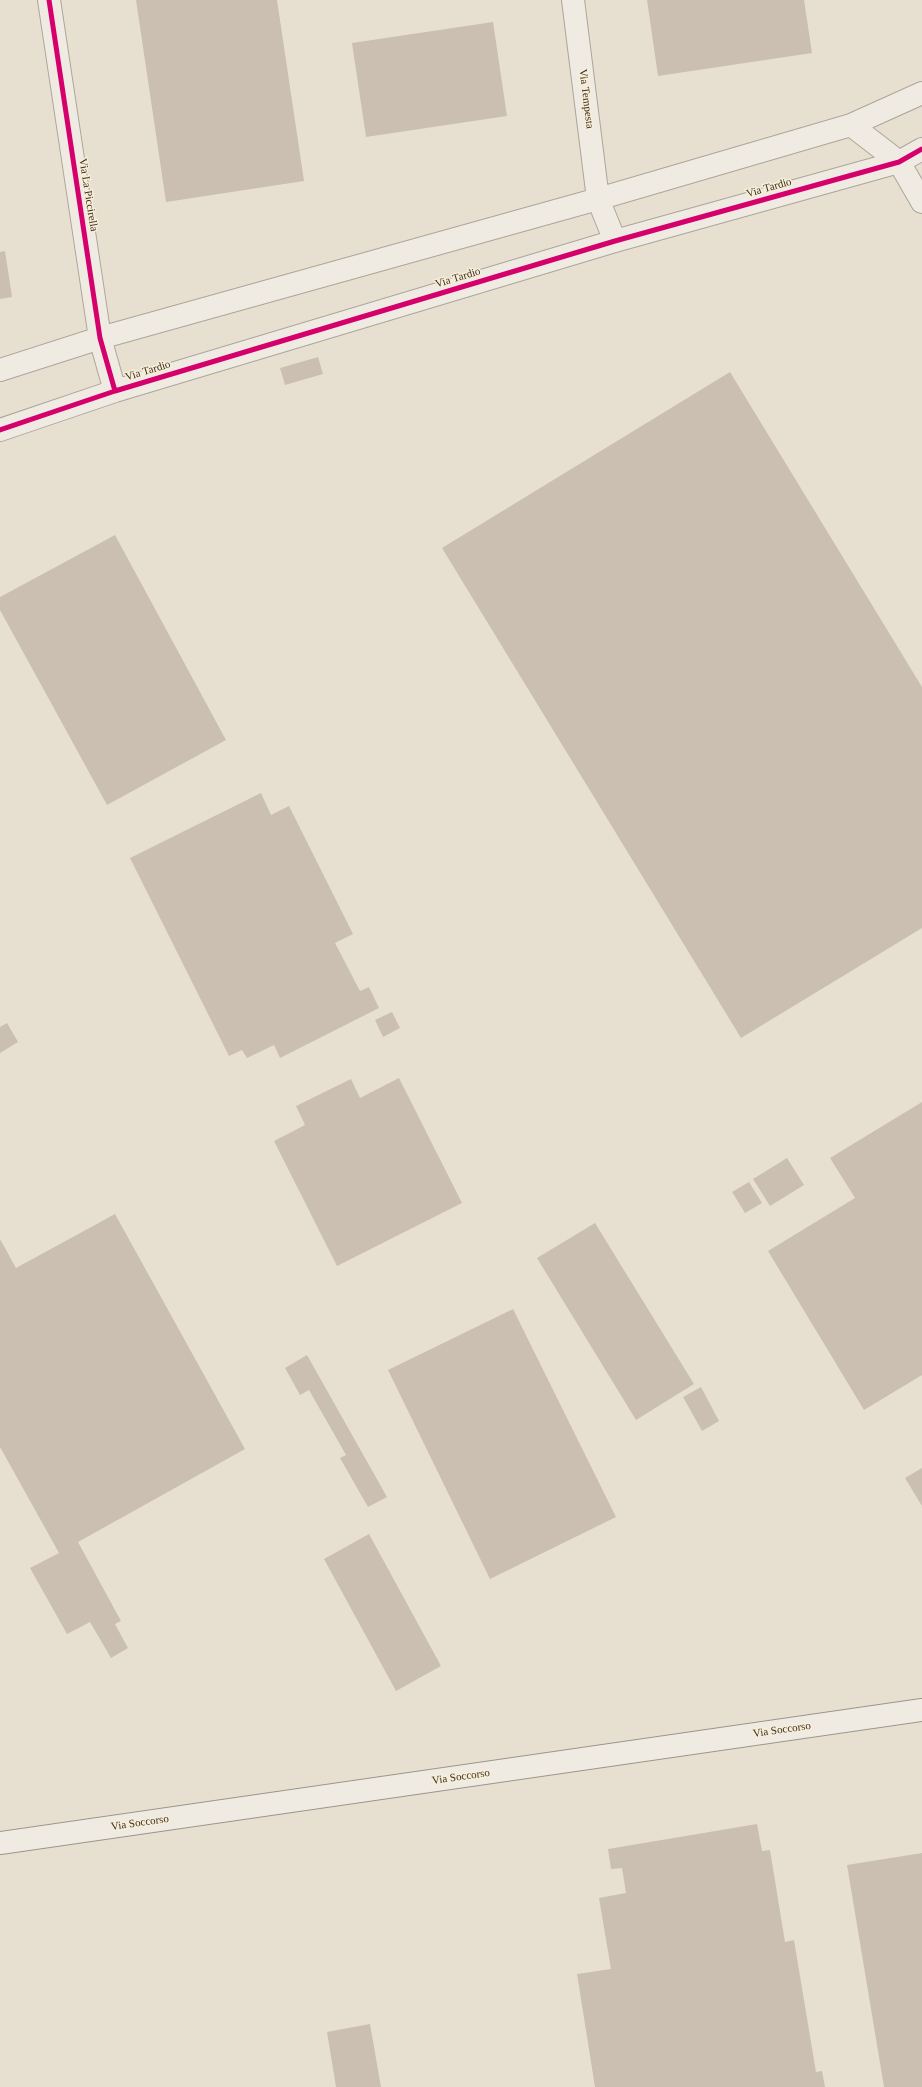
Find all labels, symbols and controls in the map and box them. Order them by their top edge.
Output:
street label: Via Tempesta [576,68,596,130]
street label: Via La Piccirella [76,157,100,233]
street label: Via Tardio [745,175,793,201]
street label: Via Tardio [434,265,482,291]
street label: Via Tardio [124,358,172,384]
street label: Via Soccorso [752,1719,812,1741]
street label: Via Soccorso [431,1766,491,1788]
street label: Via Soccorso [110,1812,170,1834]

